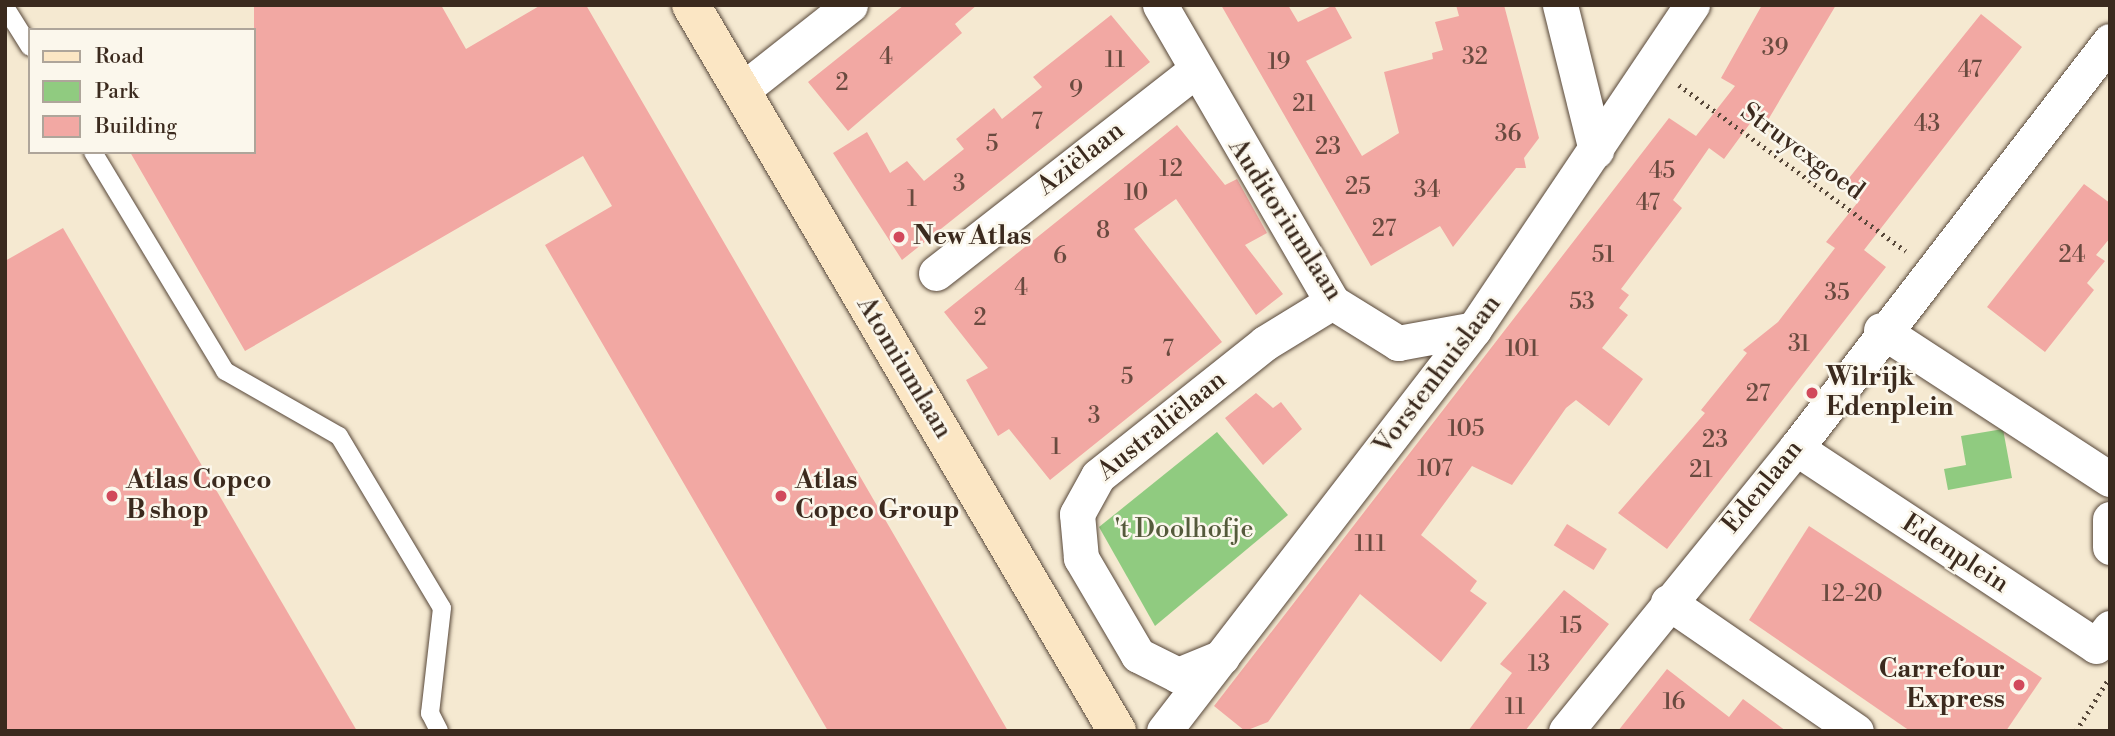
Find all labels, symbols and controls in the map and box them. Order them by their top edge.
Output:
legend [28,28,256,154]
house number: 39 [1762,34,1788,62]
house number: 4 [879,43,893,71]
house number: 32 [1462,43,1488,71]
text: Road [95,44,144,70]
house number: 11 [1105,46,1125,74]
house number: 19 [1267,48,1291,76]
house number: 47 [1958,56,1982,84]
house number: 2 [835,69,849,97]
house number: 9 [1069,76,1083,104]
text: Park [95,79,139,105]
house number: 21 [1292,90,1316,118]
street label: Struycxgoed [1734,97,1870,207]
house number: 7 [1031,108,1043,136]
house number: 43 [1914,110,1940,138]
text: Building [95,114,177,140]
street label: Aziëlaan [1031,115,1131,203]
house number: 36 [1495,120,1521,148]
house number: 5 [986,130,998,158]
street label: Auditoriumlaan [1221,133,1349,307]
house number: 23 [1315,133,1341,161]
house number: 12 [1159,155,1183,183]
house number: 45 [1649,157,1675,185]
house number: 3 [953,170,965,198]
house number: 25 [1345,173,1371,201]
house number: 34 [1414,176,1440,204]
house number: 10 [1124,179,1148,207]
house number: 1 [907,185,917,213]
house number: 47 [1636,189,1660,217]
house number: 27 [1372,215,1396,243]
house number: 8 [1096,217,1110,245]
place label: New Atlas [913,221,1031,253]
marker: New Atlas [891,229,907,245]
house number: 51 [1592,241,1614,269]
house number: 24 [2059,241,2085,269]
house number: 6 [1053,242,1067,270]
house number: 4 [1014,274,1028,302]
house number: 35 [1824,279,1850,307]
house number: 53 [1569,288,1595,316]
street label: Vorstenhuislaan [1368,289,1508,461]
street label: Atomiumlaan [849,291,959,445]
house number: 2 [973,304,987,332]
house number: 31 [1788,330,1810,358]
house number: 7 [1162,335,1174,363]
house number: 101 [1505,335,1539,363]
place label: Wilrijk Edenplein [1826,362,1954,424]
house number: 5 [1121,363,1133,391]
street label: Australiëlaan [1091,365,1233,487]
house number: 27 [1746,380,1770,408]
marker: Wilrijk Edenplein [1804,385,1820,401]
house number: 3 [1088,402,1100,430]
house number: 105 [1447,415,1485,443]
house number: 23 [1702,426,1728,454]
house number: 1 [1051,433,1061,461]
street label: Edenlaan [1716,434,1810,540]
house number: 107 [1417,455,1453,483]
house number: 21 [1689,456,1713,484]
place label: Atlas Copco B shop [126,465,272,526]
place label: Atlas Copco Group [795,465,960,526]
marker: Atlas Copco B shop [104,488,120,504]
marker: Atlas Copco Group [773,488,789,504]
street label: Edenplein [1896,508,2014,600]
park label: 't Doolhofje [1114,514,1254,546]
house number: 111 [1354,530,1386,558]
house number: 12-20 [1822,580,1882,608]
house number: 15 [1560,612,1582,640]
house number: 13 [1528,650,1550,678]
place label: Carrefour Express [1879,654,2005,716]
marker: Carrefour Express [2011,677,2027,693]
house number: 16 [1662,688,1686,716]
house number: 11 [1505,693,1525,721]

